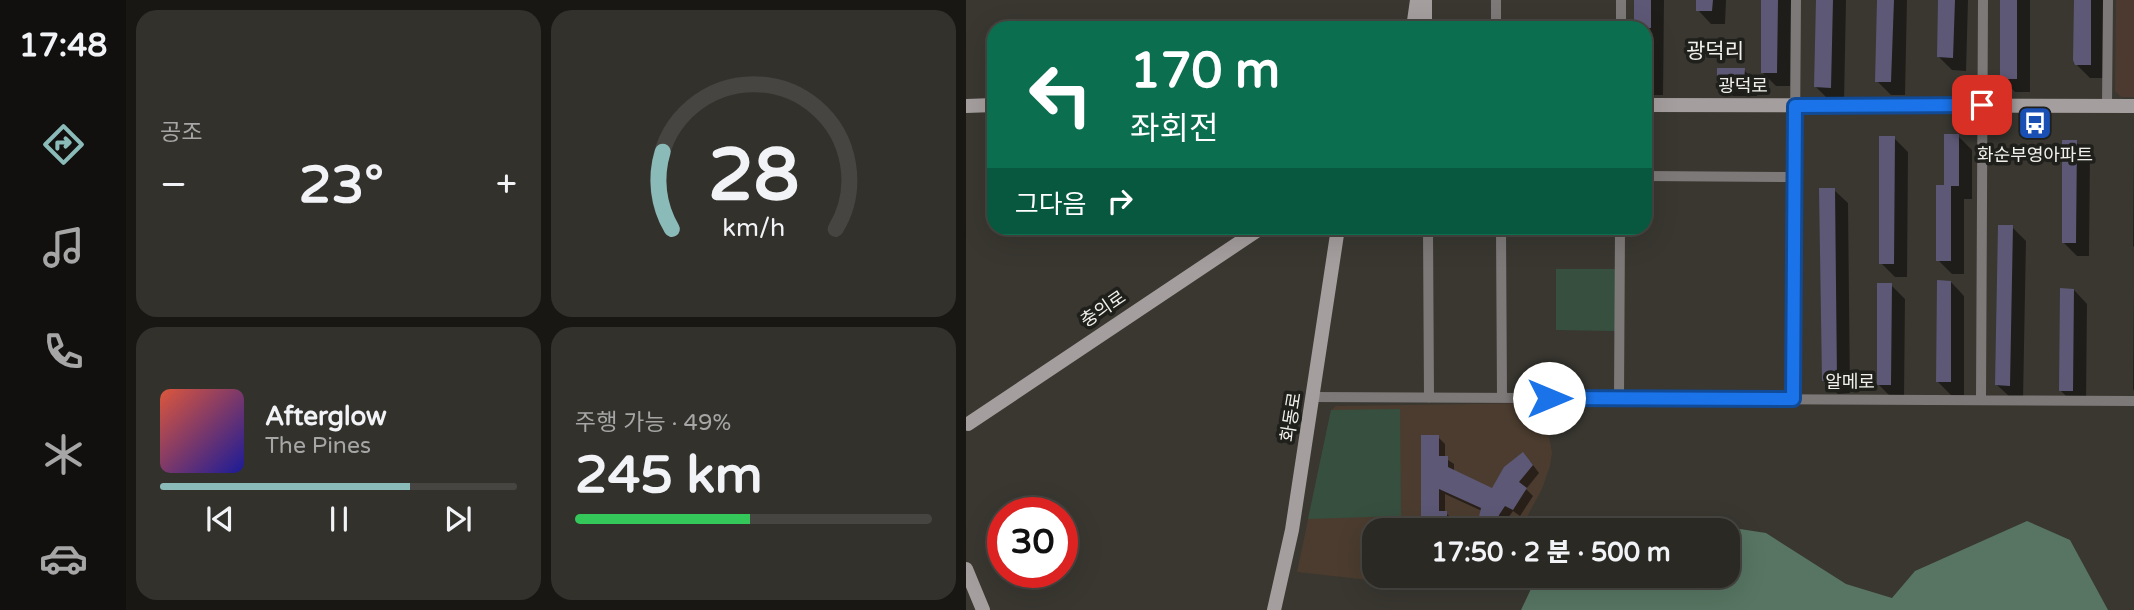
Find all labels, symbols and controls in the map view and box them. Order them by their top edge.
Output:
text: 17:48 [19,27,107,65]
district label: 광덕리 [1686,39,1744,64]
text: 170 m [1130,42,1280,101]
icon: left [1015,49,1106,140]
street label: 광덕로 [1718,75,1768,97]
pin [1952,75,2012,135]
icon: arrive [1963,86,2001,124]
bus stop icon: 화순부영아파트 [2016,104,2054,142]
text: 좌회전 [1130,110,1218,148]
text: 공조 [160,119,202,147]
icon: directions [39,120,88,169]
text: 28 [708,133,799,221]
place label: 화순부영아파트 [1977,144,2093,166]
text: 23° [299,154,384,217]
text: − [160,162,187,208]
text: + [496,162,517,208]
icon: right [1101,182,1139,220]
text: 그다음 [1015,189,1087,220]
text: km/h [722,213,785,243]
icon: music [39,223,88,272]
street label: 충의로 [1076,286,1130,332]
icon: phone [39,327,88,376]
position arrow [1512,361,1586,435]
street label: 알메로 [1825,371,1875,393]
street label: 화동로 [1276,391,1306,443]
text: Afterglow [265,401,387,432]
text: 주행 가능 · 49% [575,409,731,437]
icon: climate [39,430,88,479]
text: The Pines [265,432,371,460]
text: 245 km [575,444,763,507]
speed limit sign: 30 [987,497,1078,588]
icon: previous [201,500,239,538]
icon: pause [320,500,358,538]
icon: next [439,500,477,538]
icon: car [39,534,88,583]
text: 17:50 · 2 분 · 500 m [1431,537,1671,568]

